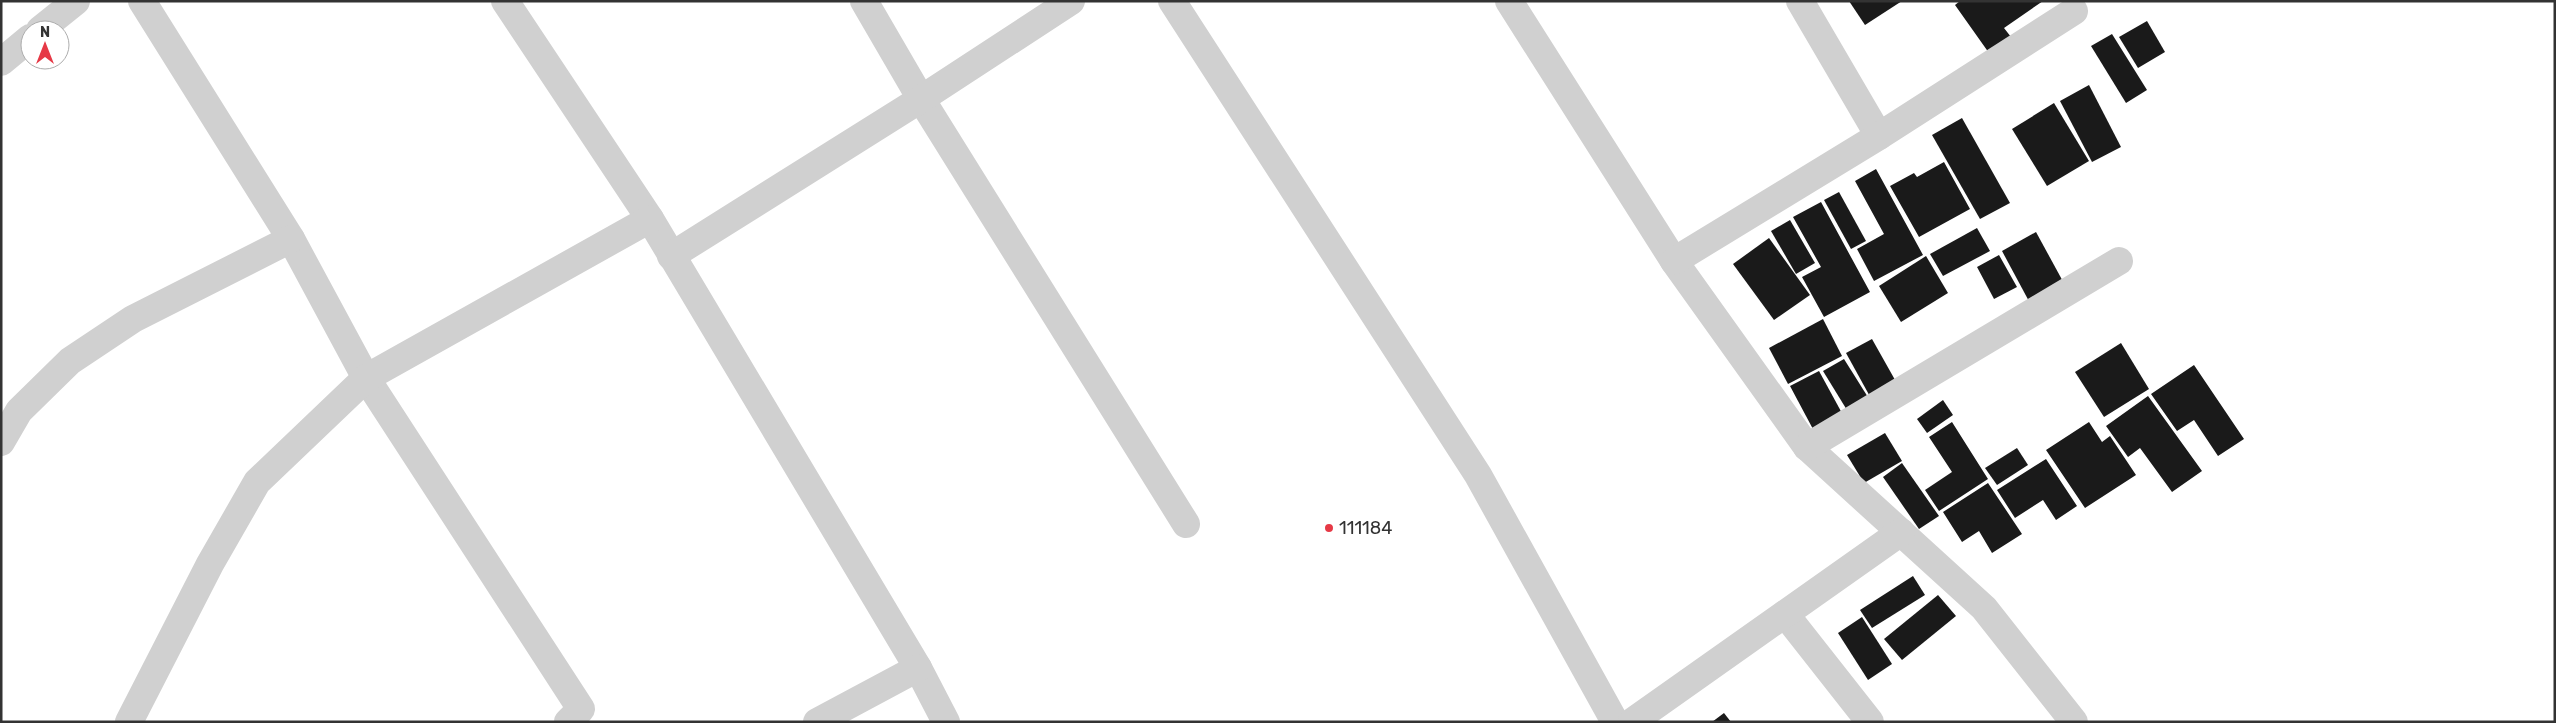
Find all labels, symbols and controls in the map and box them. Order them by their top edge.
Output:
north arrow [20,20,70,70]
text: N [40,24,50,41]
place label: 111184 [1339,517,1392,539]
marker: 111184 [1323,522,1335,534]

